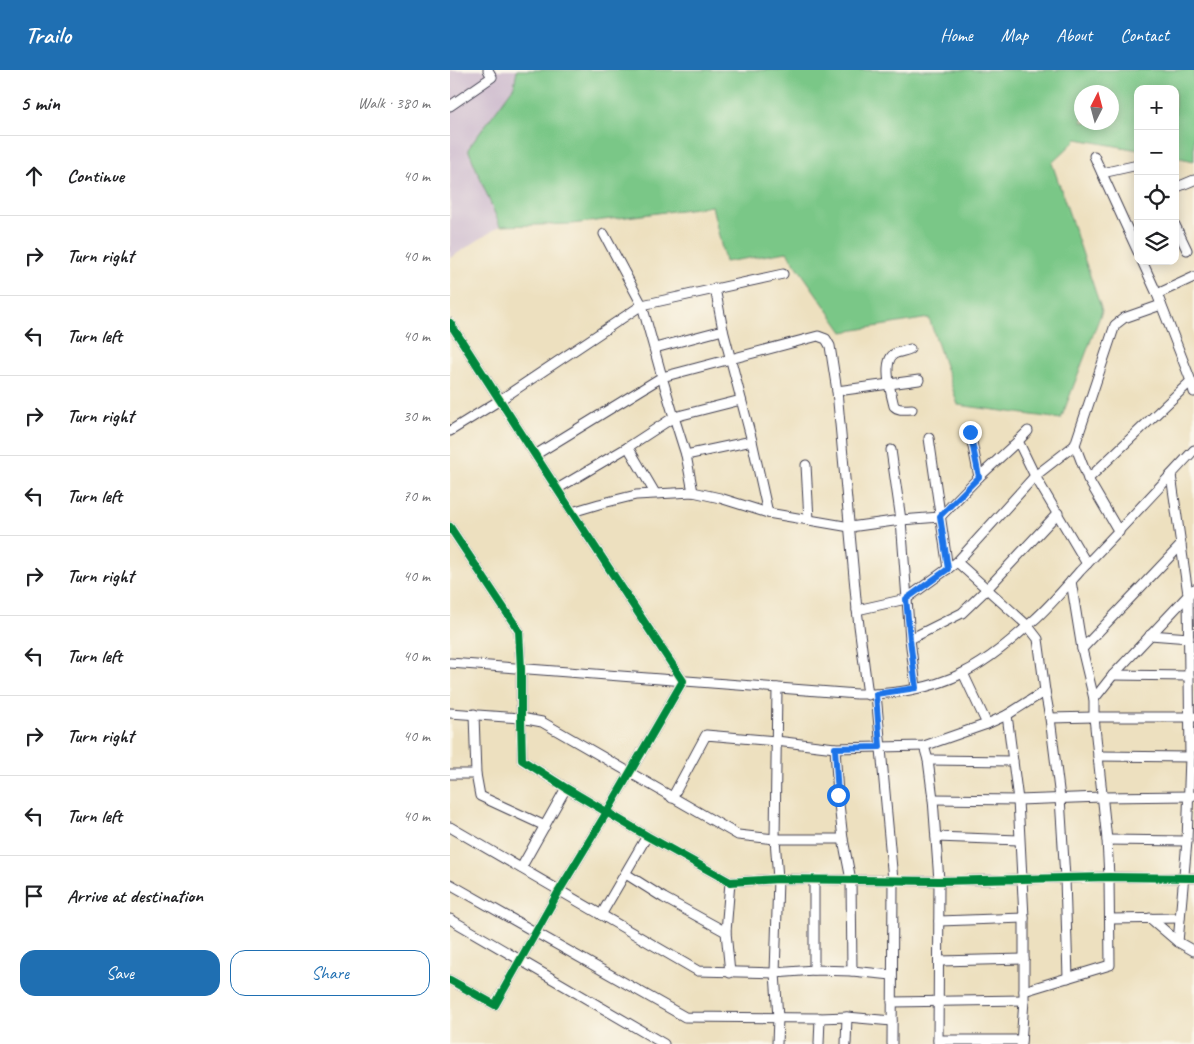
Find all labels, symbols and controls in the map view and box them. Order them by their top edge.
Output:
text: Trailo [25,20,71,50]
text: Home [940,24,973,46]
text: Map [1001,24,1028,46]
text: About [1056,24,1092,46]
text: Contact [1120,24,1169,46]
north arrow [1074,85,1119,130]
map controls [1134,85,1179,265]
button: + [1134,85,1179,130]
text: 5 min [20,90,60,116]
text: Walk · 380 m [358,93,430,113]
button: − [1134,130,1179,175]
icon: ahead [20,162,48,190]
text: Continue [67,164,124,188]
text: 40 m [403,166,430,186]
button: locate [1134,175,1179,220]
button: layers [1134,220,1179,265]
icon: right [20,242,48,270]
text: Turn right [67,244,134,268]
text: 40 m [403,246,430,266]
icon: left [20,322,48,350]
text: Turn left [67,324,122,348]
text: 40 m [403,326,430,346]
icon: right [20,402,48,430]
text: Turn right [67,404,134,428]
text: 30 m [403,406,430,426]
route end [959,421,982,444]
icon: left [20,482,48,510]
text: Turn left [67,484,122,508]
text: 70 m [403,486,430,506]
icon: right [20,562,48,590]
text: Turn right [67,564,134,588]
text: 40 m [403,566,430,586]
icon: left [20,642,48,670]
text: Turn left [67,644,122,668]
text: 40 m [403,646,430,666]
icon: right [20,722,48,750]
text: Turn right [67,724,134,748]
text: 40 m [403,726,430,746]
route start [827,784,850,807]
icon: left [20,802,48,830]
text: Turn left [67,804,122,828]
text: 40 m [403,806,430,826]
icon: arrive [20,882,48,910]
text: Arrive at destination [67,884,203,908]
button: Save [20,950,220,996]
button: Share [230,950,430,996]

